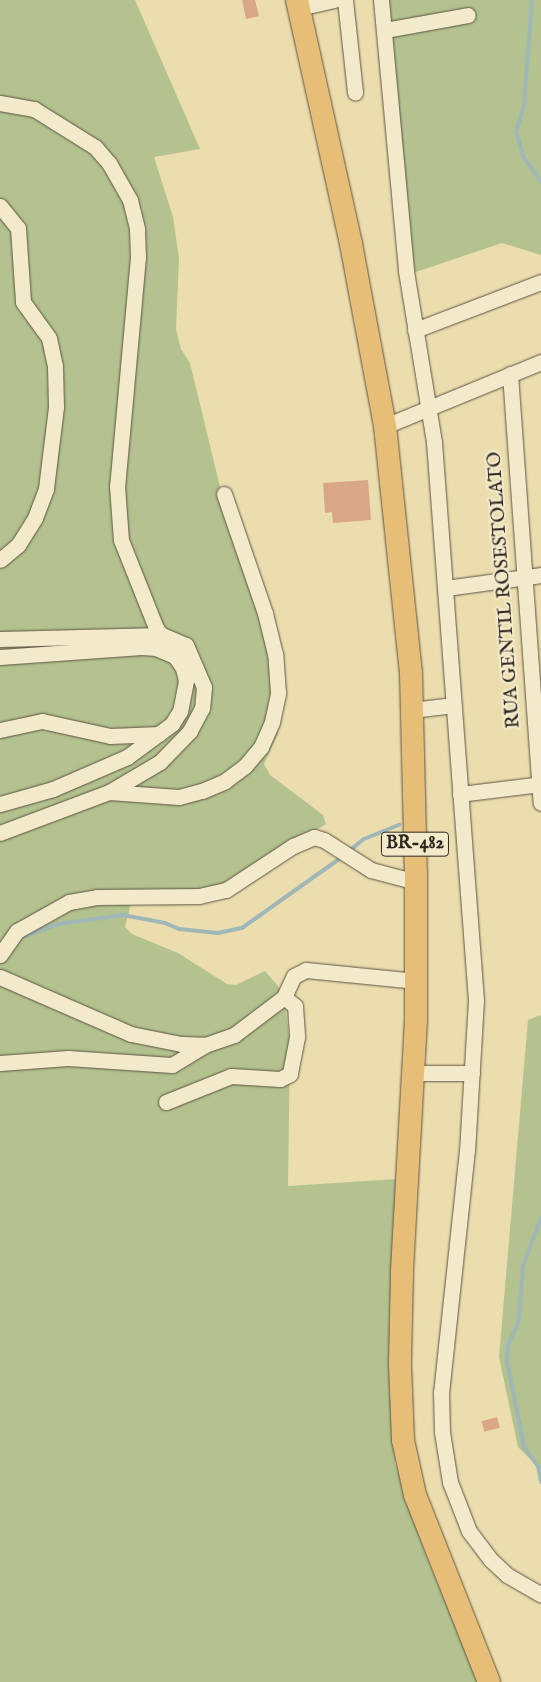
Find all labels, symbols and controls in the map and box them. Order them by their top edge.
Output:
street label: RUA GENTIL ROSESTOLATO [484,451,526,729]
road number: BR-482 [380,829,450,860]

